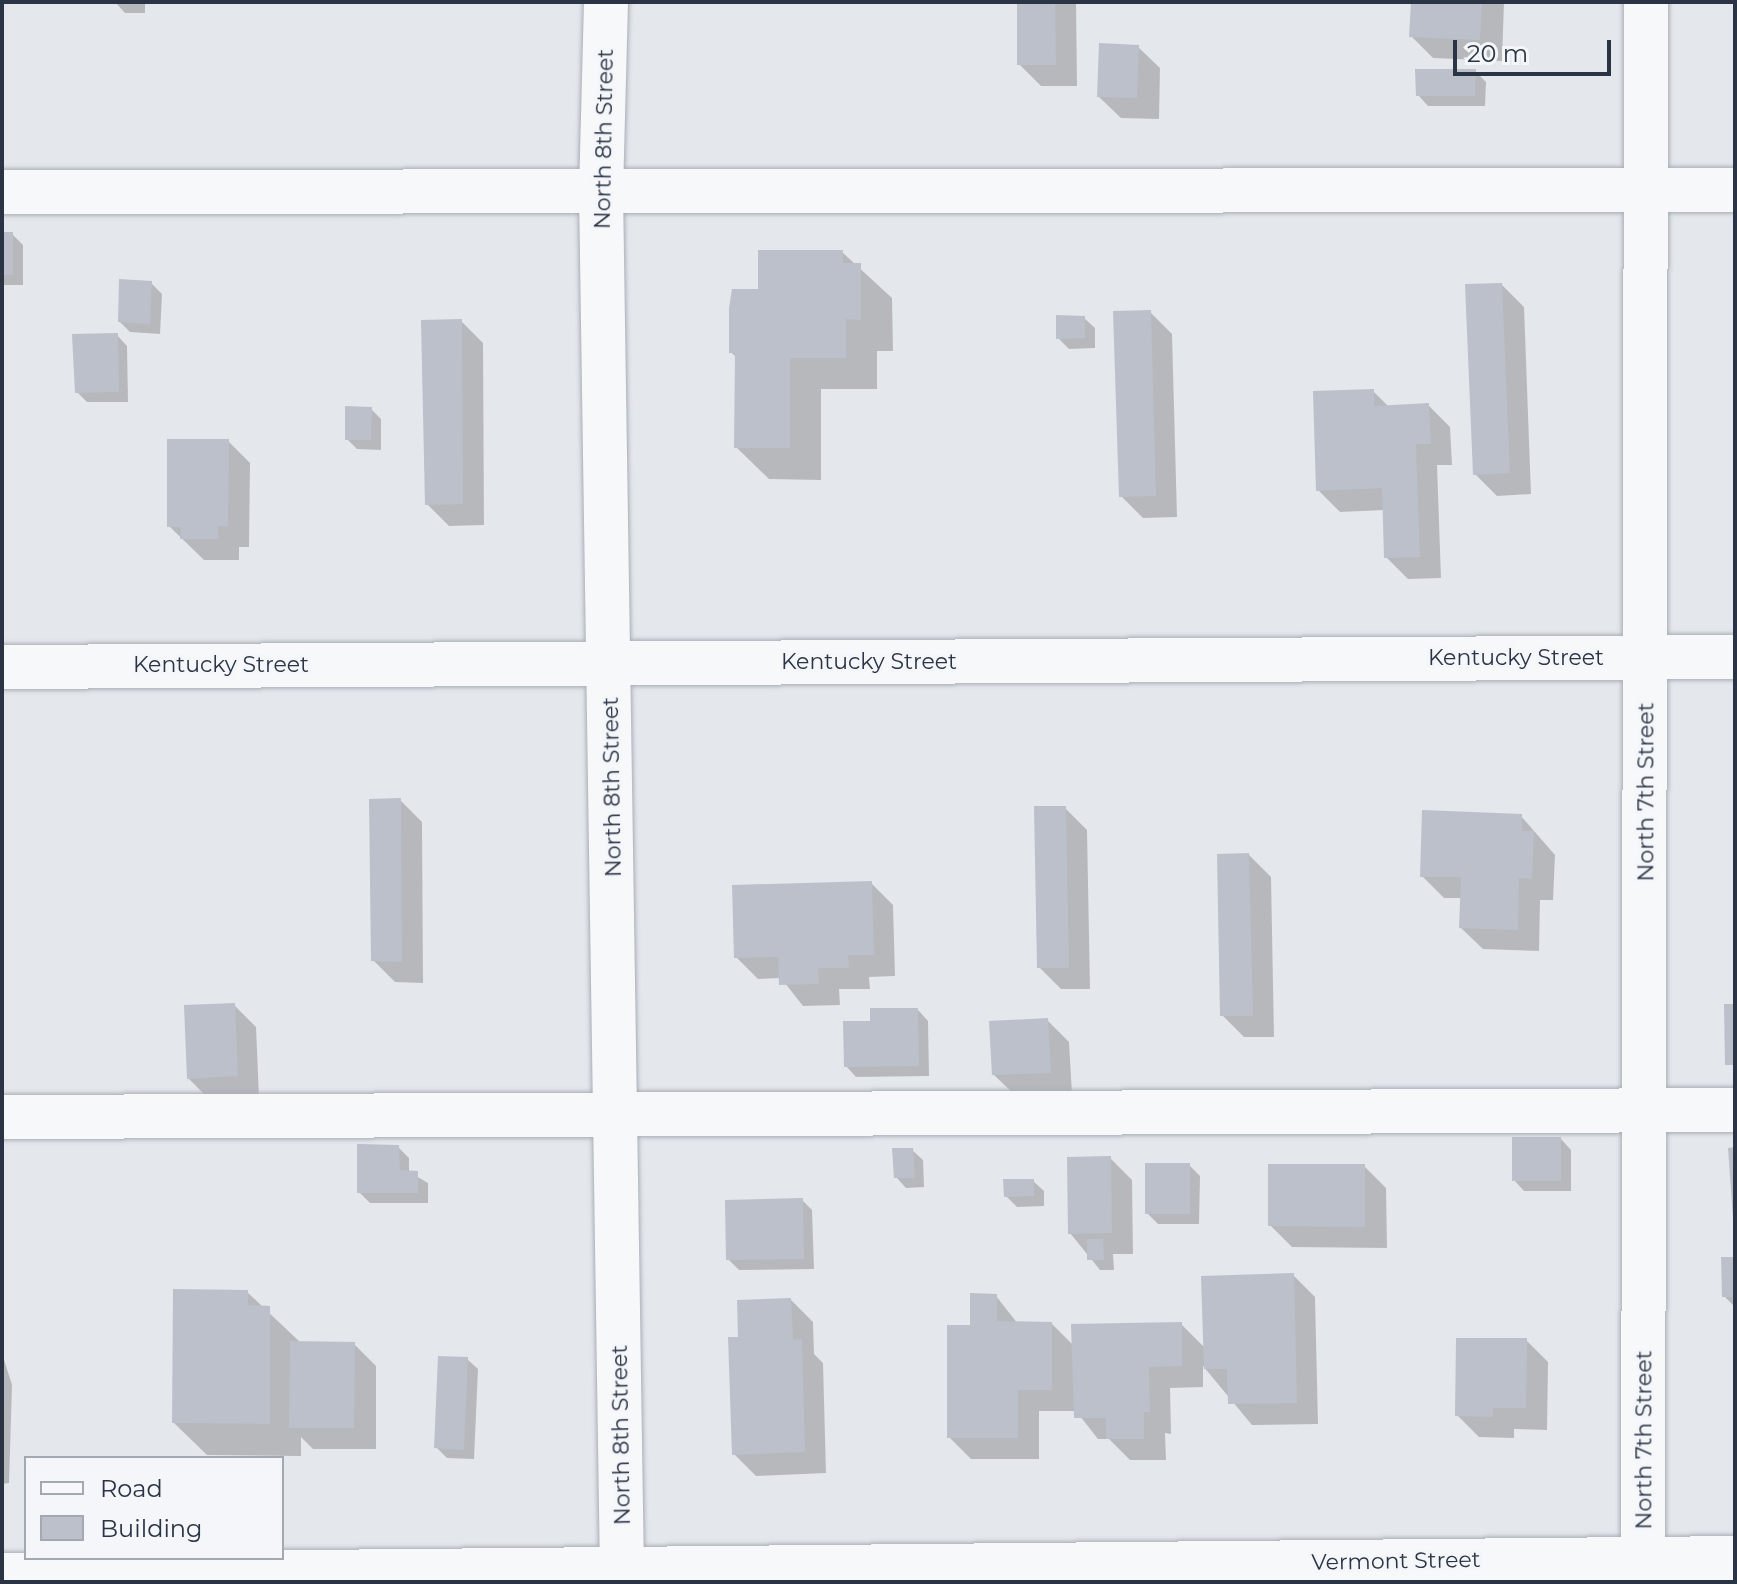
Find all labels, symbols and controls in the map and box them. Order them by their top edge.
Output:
scale bar [1457,24,1615,74]
text: 20 m [1467,39,1528,68]
street label: North 8th Street [589,49,619,229]
street label: Kentucky Street [1428,645,1604,671]
street label: Kentucky Street [781,649,957,675]
street label: Kentucky Street [133,652,309,678]
street label: North 8th Street [597,697,627,877]
street label: North 7th Street [1633,702,1659,882]
street label: North 8th Street [606,1345,636,1525]
street label: North 7th Street [1631,1350,1657,1530]
legend [24,1456,284,1560]
text: Road [100,1474,163,1503]
text: Building [100,1514,203,1543]
street label: Vermont Street [1311,1546,1481,1576]

